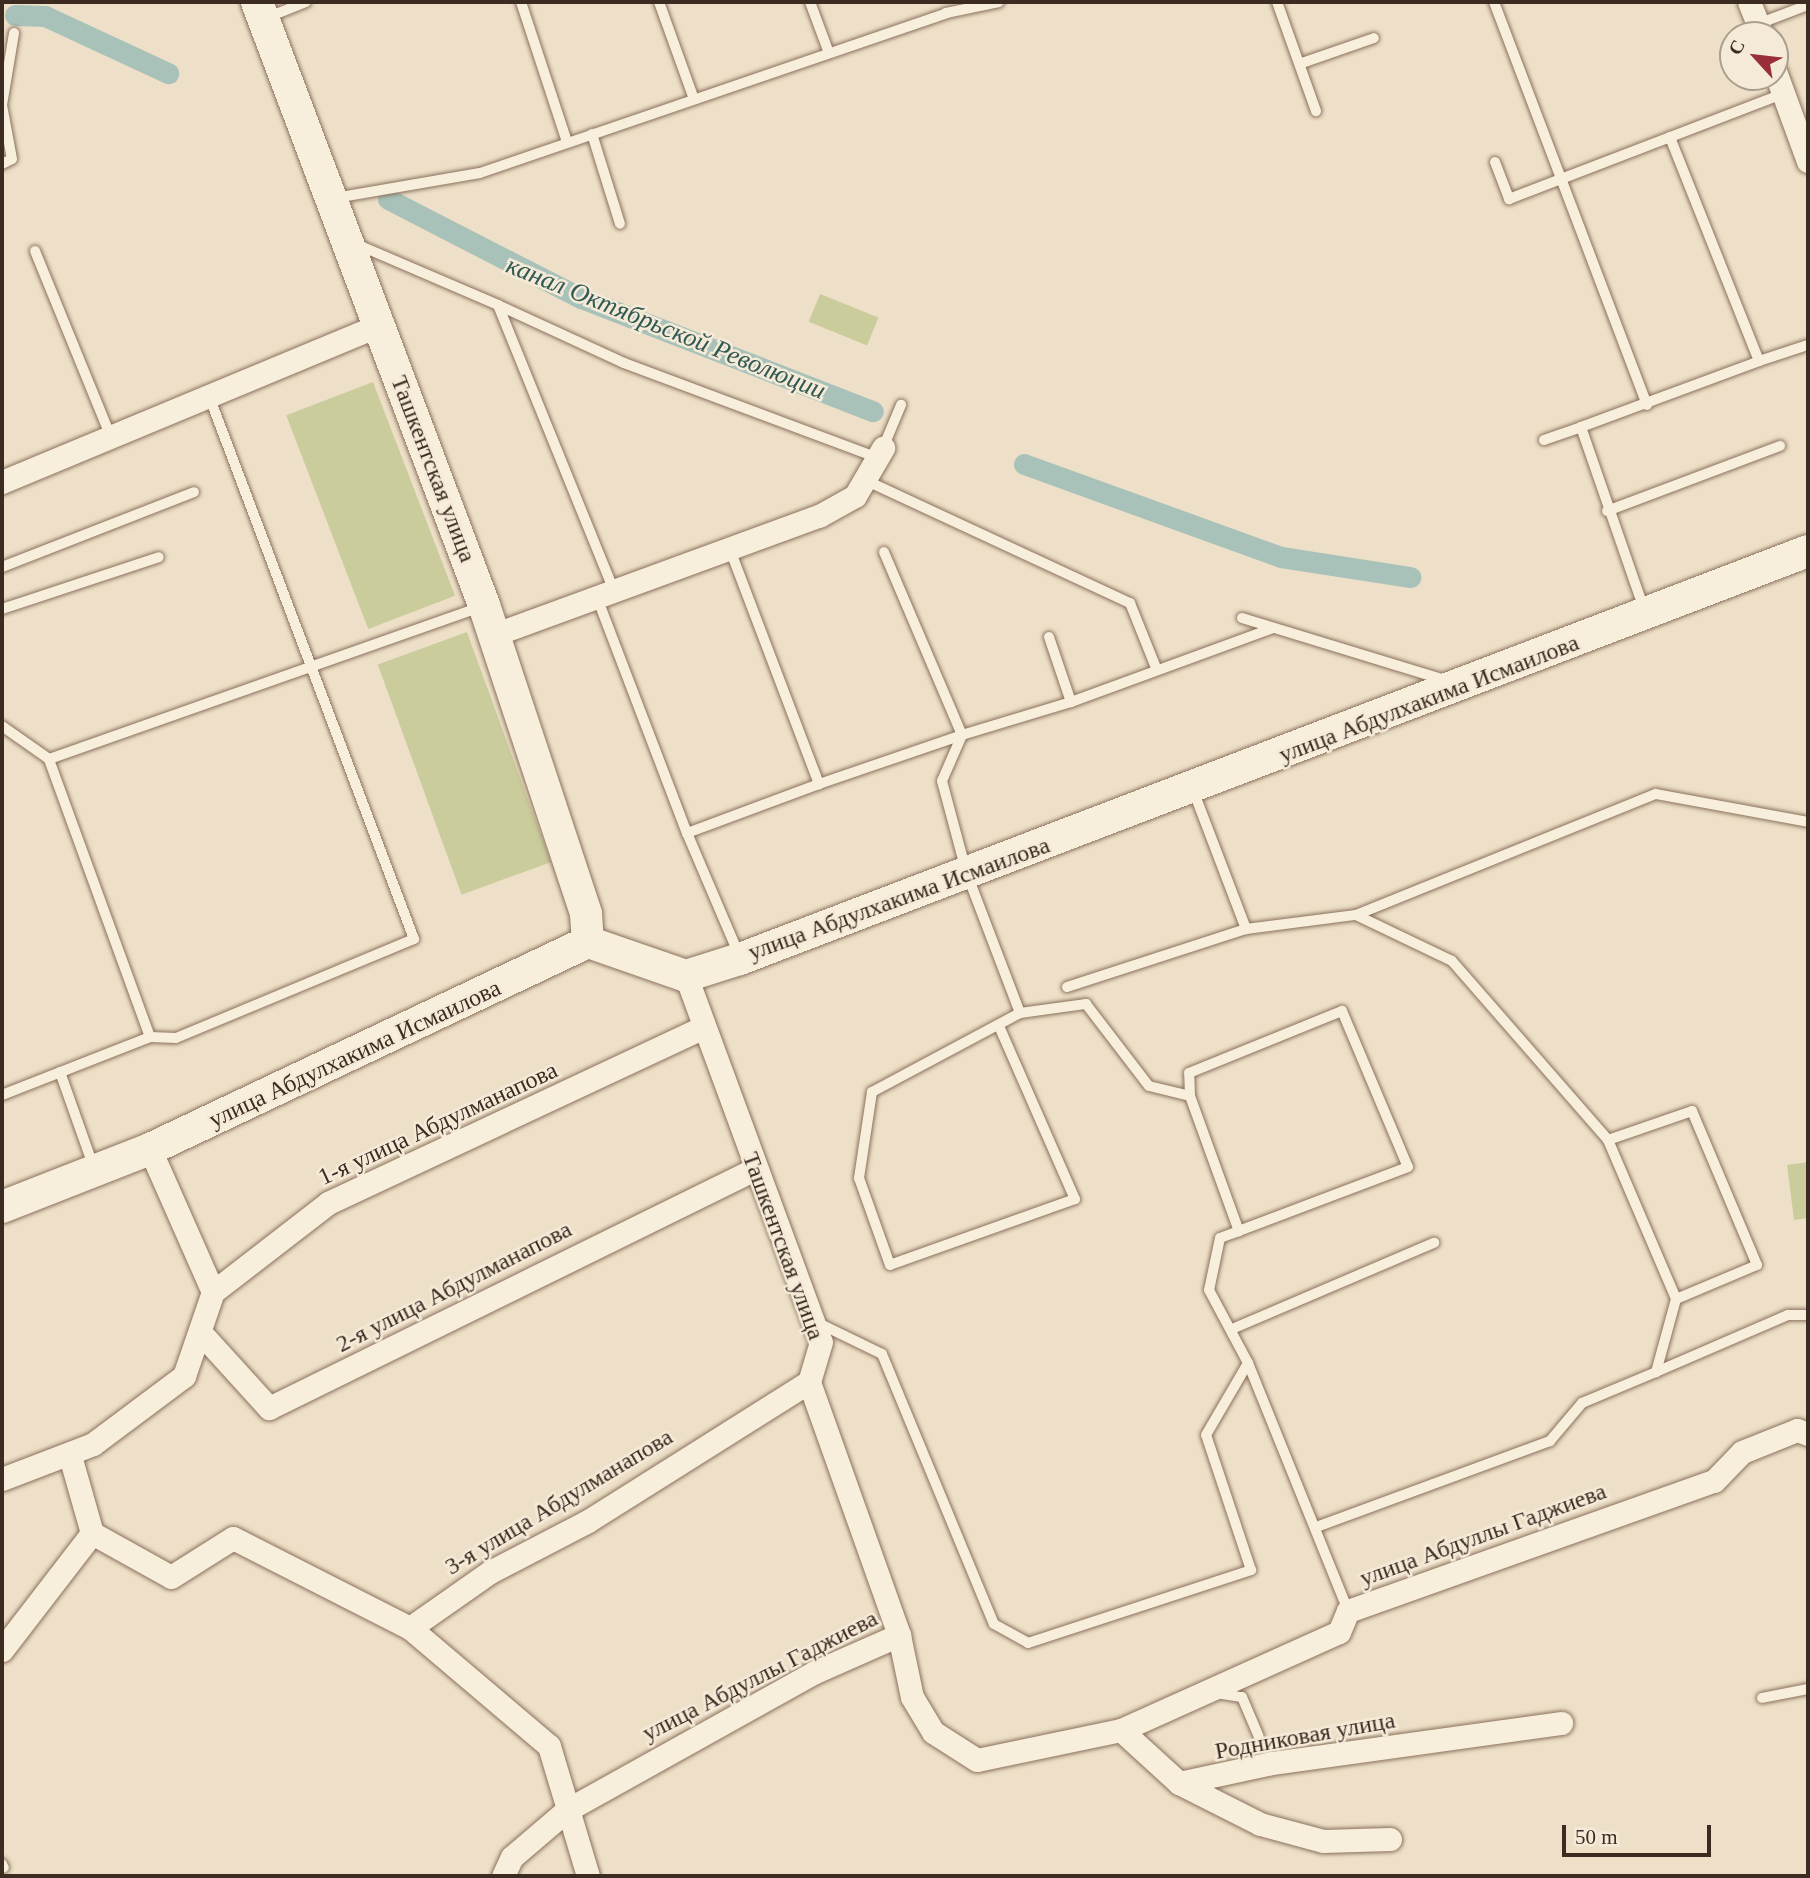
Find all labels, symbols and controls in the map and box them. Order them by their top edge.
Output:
north arrow [1719,21,1789,91]
text: С [1724,36,1749,58]
water label: канал Октябрьской Революции [502,250,830,406]
street label: Ташкентская улица [384,372,482,566]
street label: улица Абдулхакима Исмаилова [1275,628,1583,770]
street label: улица Абдулхакима Исмаилова [744,831,1054,967]
street label: улица Абдулхакима Исмаилова [204,974,506,1134]
street label: 1-я улица Абдулманапова [314,1056,562,1192]
street label: Ташкентская улица [736,1148,830,1344]
street label: 2-я улица Абдулманапова [331,1215,577,1359]
street label: 3-я улица Абдулманапова [440,1423,678,1581]
street label: улица Абдуллы Гаджиева [1356,1477,1610,1593]
street label: улица Абдуллы Гаджиева [638,1604,882,1748]
street label: Родниковая улица [1213,1706,1397,1766]
scale bar [1565,1812,1714,1856]
text: 50 m [1575,1825,1618,1849]

